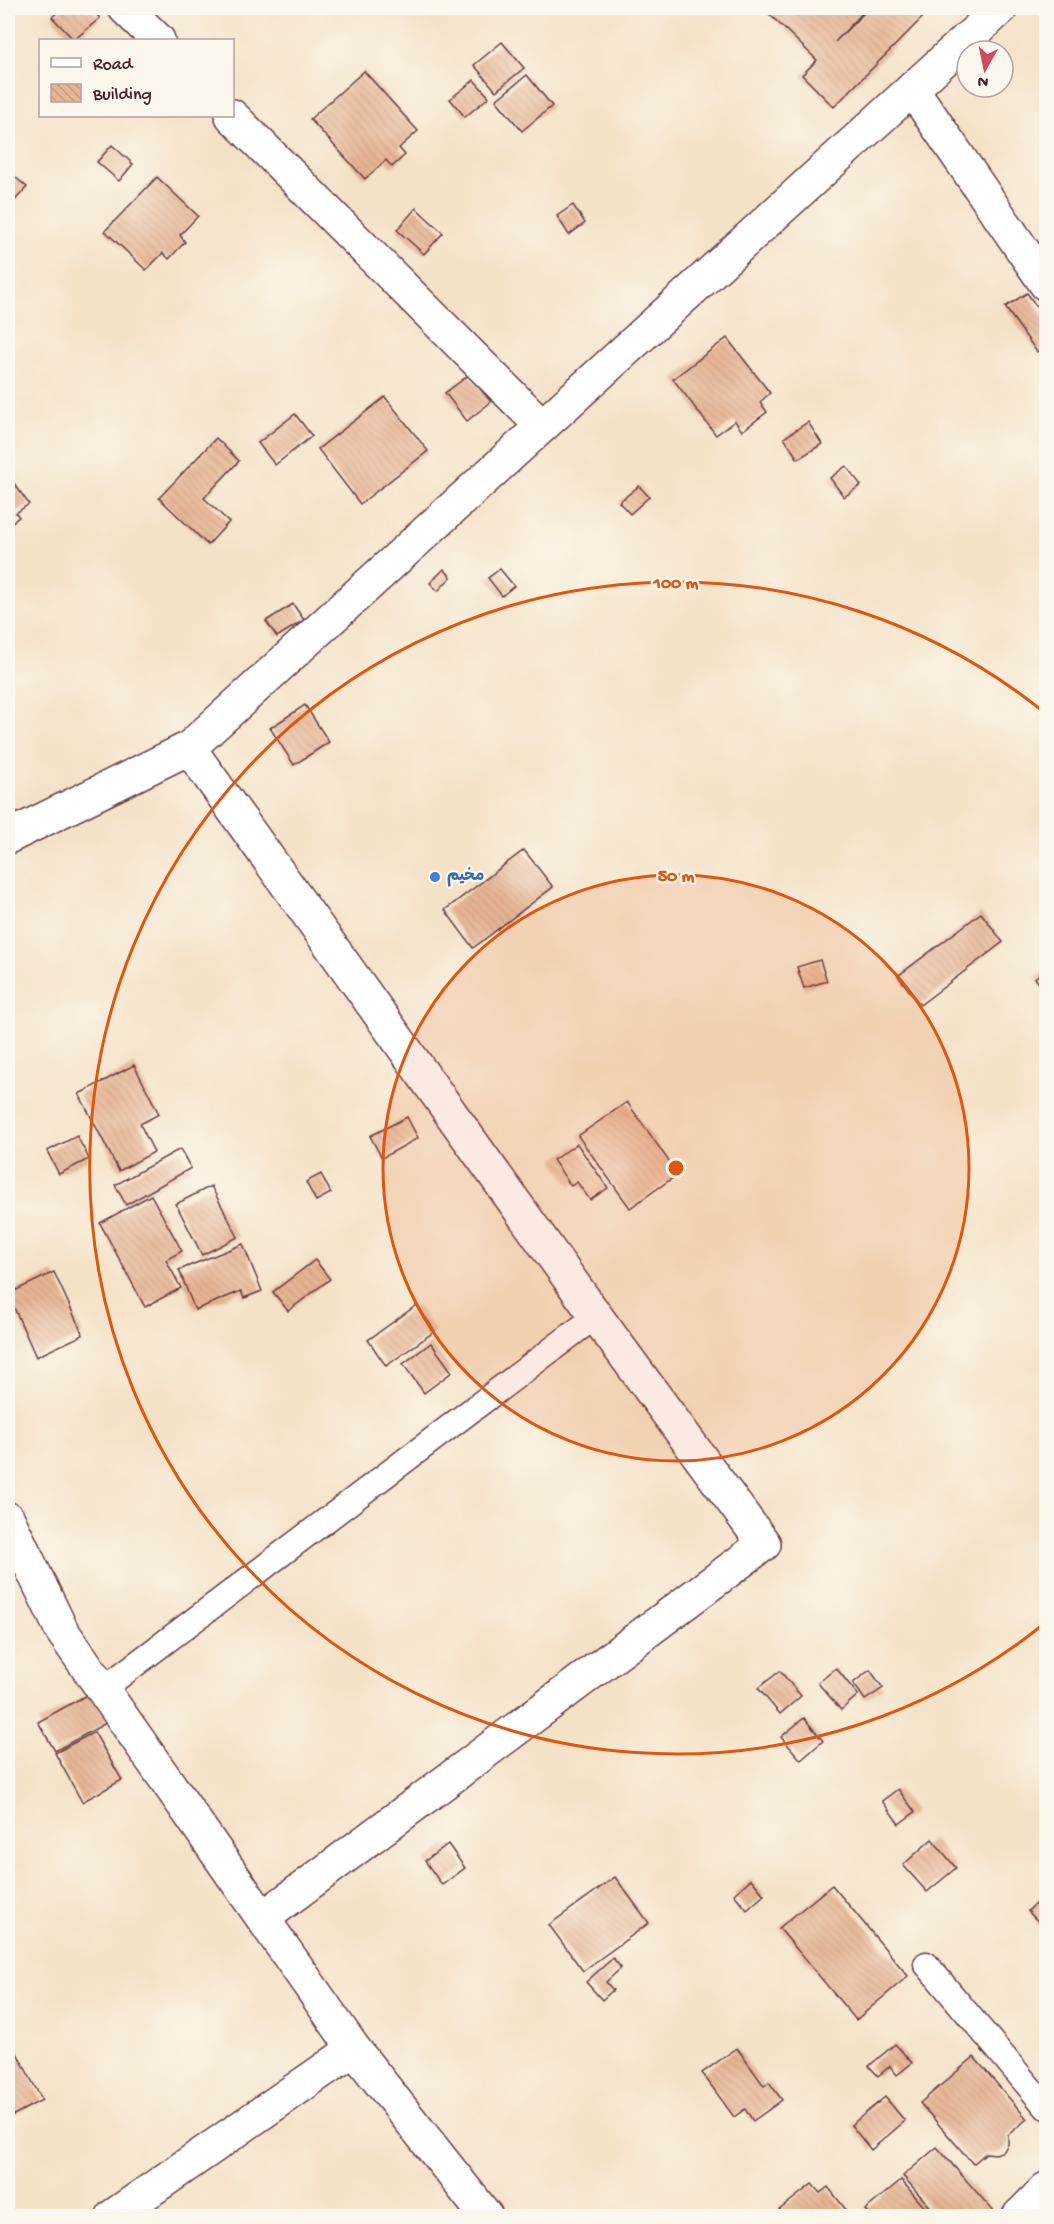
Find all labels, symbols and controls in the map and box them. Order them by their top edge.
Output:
legend [39,39,234,117]
north arrow [955,39,1015,99]
text: Road [93,55,134,76]
text: N [976,70,990,91]
text: Building [92,85,152,106]
text: 100 m [653,574,699,595]
place label: مخيم [447,867,484,887]
text: 50 m [658,867,695,888]
marker: مخيم [428,870,442,884]
centre of rings [666,1158,686,1178]

